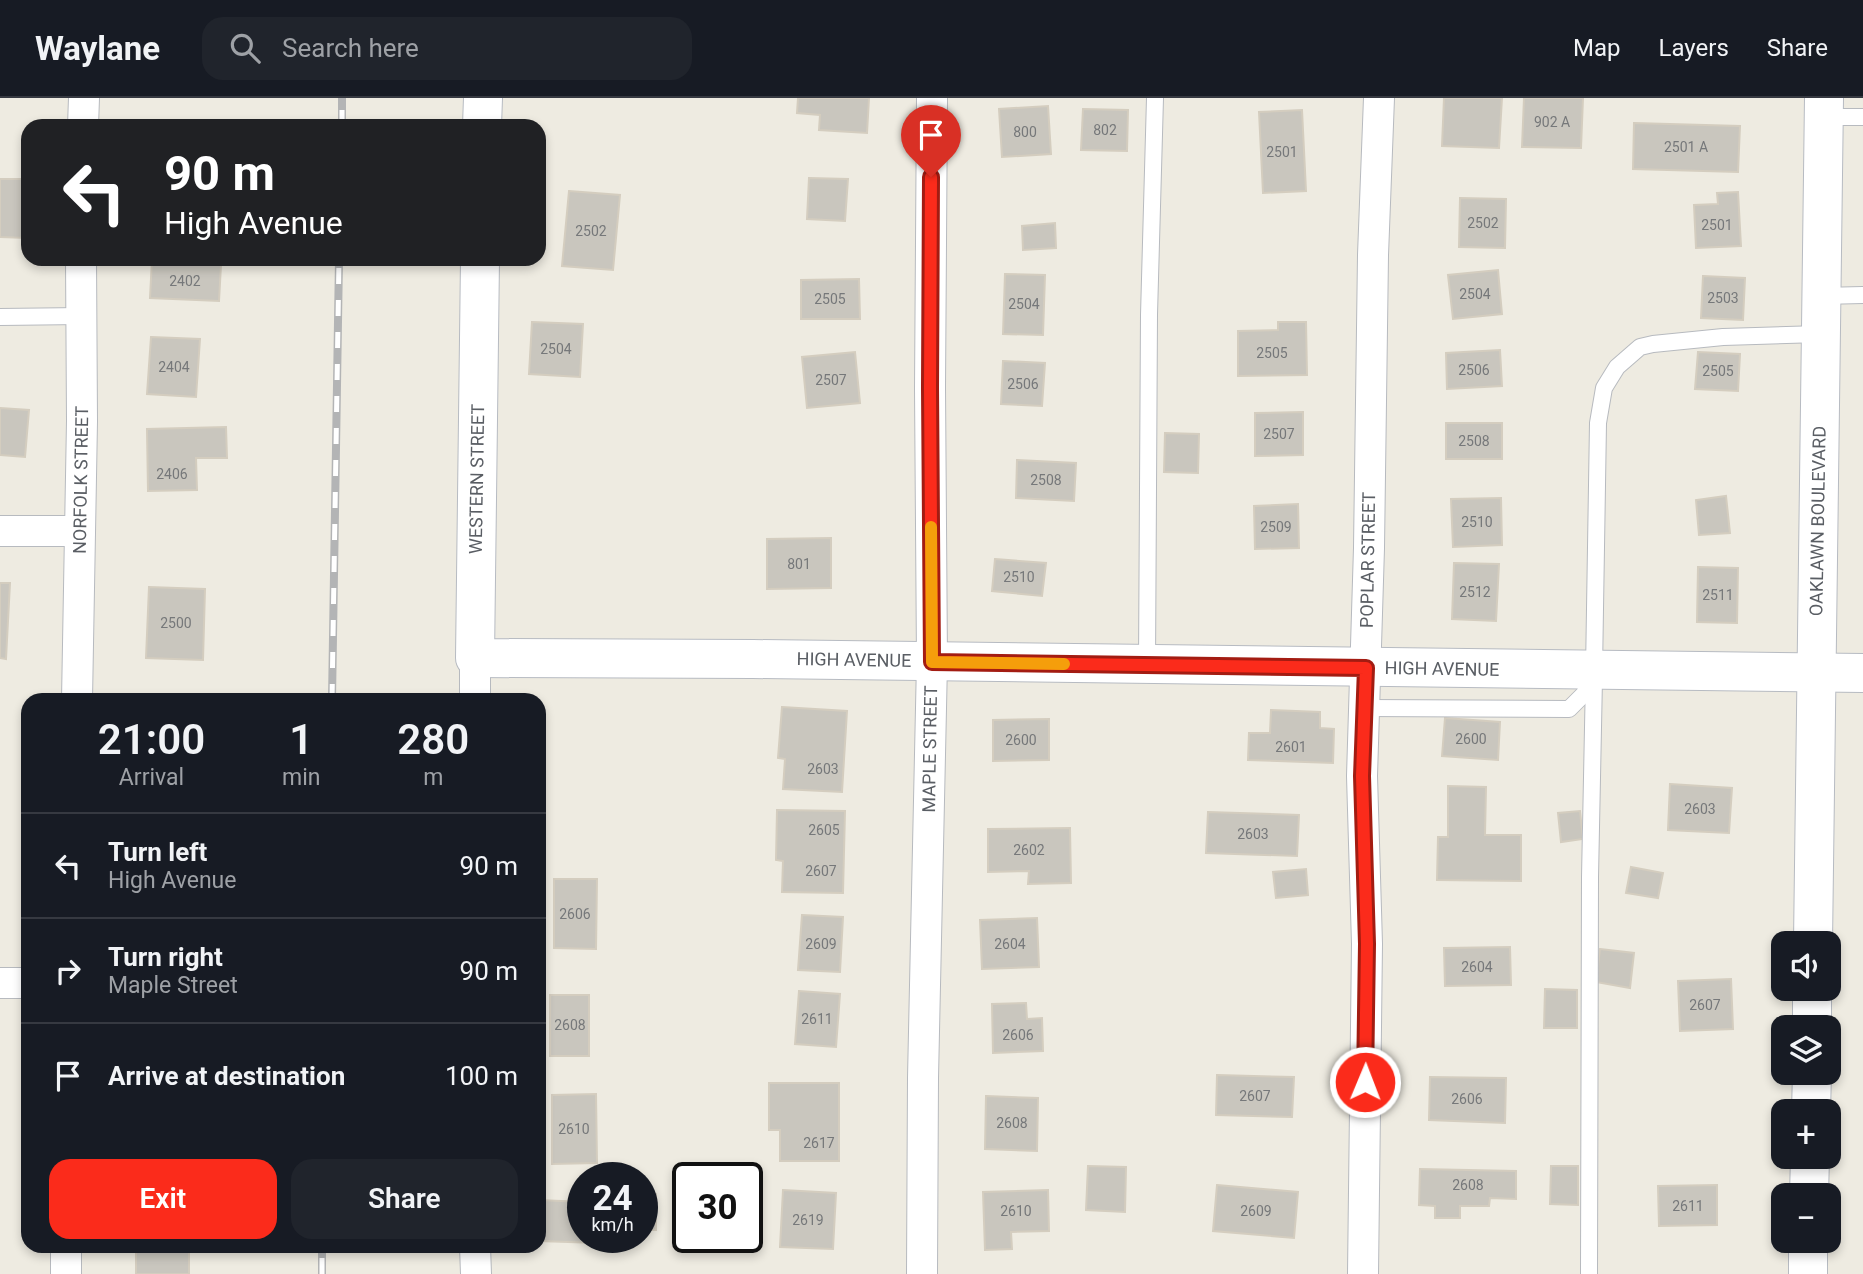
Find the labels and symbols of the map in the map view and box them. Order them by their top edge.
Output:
pin [901,105,961,177]
house number: 902 A [1534,114,1570,130]
house number: 802 [1093,122,1117,138]
house number: 800 [1013,124,1037,140]
house number: 2501 A [1664,139,1708,155]
house number: 2501 [1266,144,1298,160]
house number: 2502 [1467,215,1499,231]
house number: 2501 [1701,217,1733,233]
house number: 2502 [575,223,607,239]
house number: 2402 [169,273,201,289]
house number: 2504 [1459,286,1491,302]
house number: 2503 [1707,290,1739,306]
house number: 2505 [814,291,846,307]
house number: 2504 [1008,296,1040,312]
house number: 2504 [540,341,572,357]
house number: 2505 [1256,345,1288,361]
house number: 2404 [158,359,190,375]
house number: 2506 [1458,362,1490,378]
house number: 2505 [1702,363,1734,379]
house number: 2507 [815,372,847,388]
house number: 2506 [1007,376,1039,392]
street label: WESTERN STREET [465,403,488,554]
street label: NORFOLK STREET [69,406,92,554]
house number: 2507 [1263,426,1295,442]
street label: OAKLAWN BOULEVARD [1805,426,1830,616]
house number: 2508 [1458,433,1490,449]
house number: 2406 [156,466,188,482]
house number: 2508 [1030,472,1062,488]
street label: POPLAR STREET [1356,491,1379,628]
house number: 2510 [1461,514,1493,530]
house number: 2509 [1260,519,1292,535]
house number: 801 [787,556,811,572]
house number: 2510 [1003,569,1035,585]
house number: 2512 [1459,584,1491,600]
house number: 2511 [1702,587,1734,603]
house number: 2500 [160,615,192,631]
street label: HIGH AVENUE [796,648,912,671]
street label: HIGH AVENUE [1384,657,1500,680]
street label: MAPLE STREET [918,685,941,813]
house number: 2600 [1455,731,1487,747]
house number: 2600 [1005,732,1037,748]
house number: 2601 [1275,739,1307,755]
house number: 2603 [807,761,839,777]
house number: 2603 [1684,801,1716,817]
house number: 2605 [808,822,840,838]
house number: 2603 [1237,826,1269,842]
house number: 2602 [1013,842,1045,858]
house number: 2607 [805,863,837,879]
house number: 2606 [559,906,591,922]
house number: 2609 [805,936,837,952]
house number: 2604 [994,936,1026,952]
house number: 2604 [1461,959,1493,975]
house number: 2607 [1689,997,1721,1013]
house number: 2611 [801,1011,833,1027]
house number: 2608 [554,1017,586,1033]
house number: 2606 [1002,1027,1034,1043]
position arrow [1328,1045,1402,1119]
house number: 2607 [1239,1088,1271,1104]
house number: 2606 [1451,1091,1483,1107]
house number: 2608 [996,1115,1028,1131]
house number: 2610 [558,1121,590,1137]
house number: 2617 [803,1135,835,1151]
speed limit sign: 30 [672,1162,763,1253]
house number: 2608 [1452,1177,1484,1193]
house number: 2611 [1672,1198,1704,1214]
house number: 2610 [1000,1203,1032,1219]
house number: 2609 [1240,1203,1272,1219]
house number: 2619 [792,1212,824,1228]

